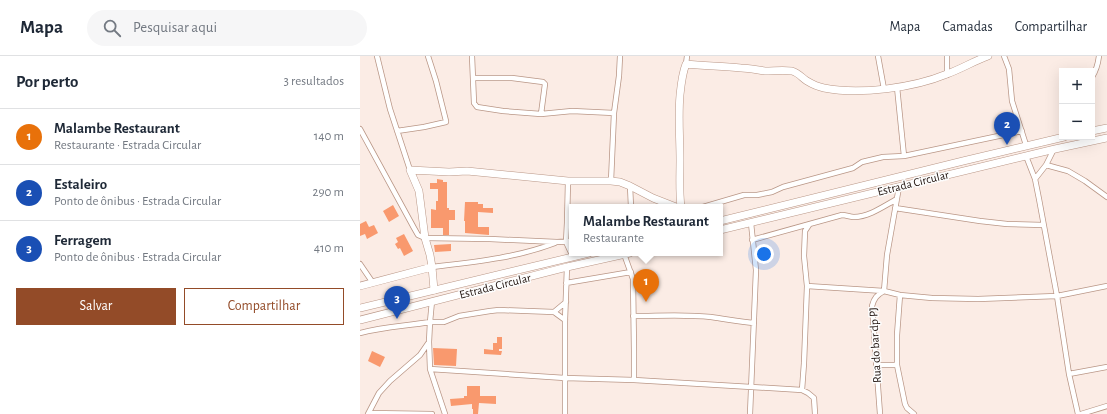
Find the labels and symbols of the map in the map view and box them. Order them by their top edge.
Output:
pin: 2 [994,112,1020,145]
street label: Estrada Circular [876,168,950,198]
your location [754,244,774,264]
pin: 1 [633,269,659,302]
street label: Estrada Circular [458,271,532,301]
pin: 3 [384,286,410,319]
street label: Rua do bar dp PJ [867,307,883,383]

